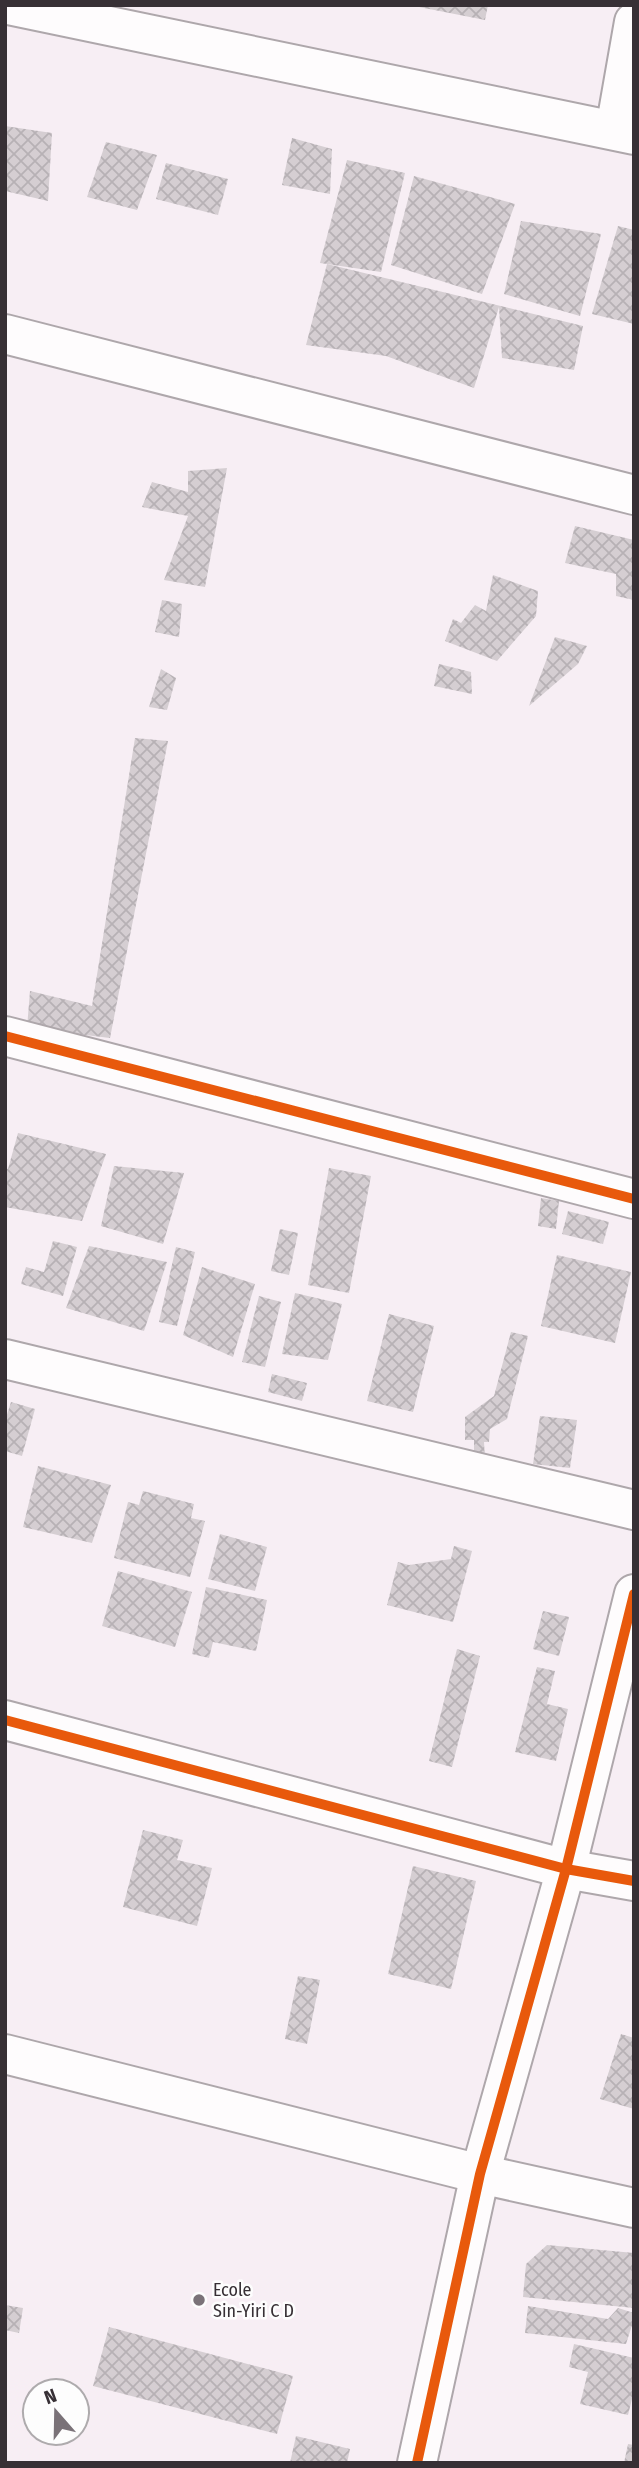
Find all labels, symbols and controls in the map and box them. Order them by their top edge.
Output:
place label: Ecole Sin-Yiri C D [213,2279,294,2322]
marker: Ecole Sin-Yiri C D [191,2292,207,2308]
north arrow [21,2377,91,2447]
text: N [41,2384,60,2409]

